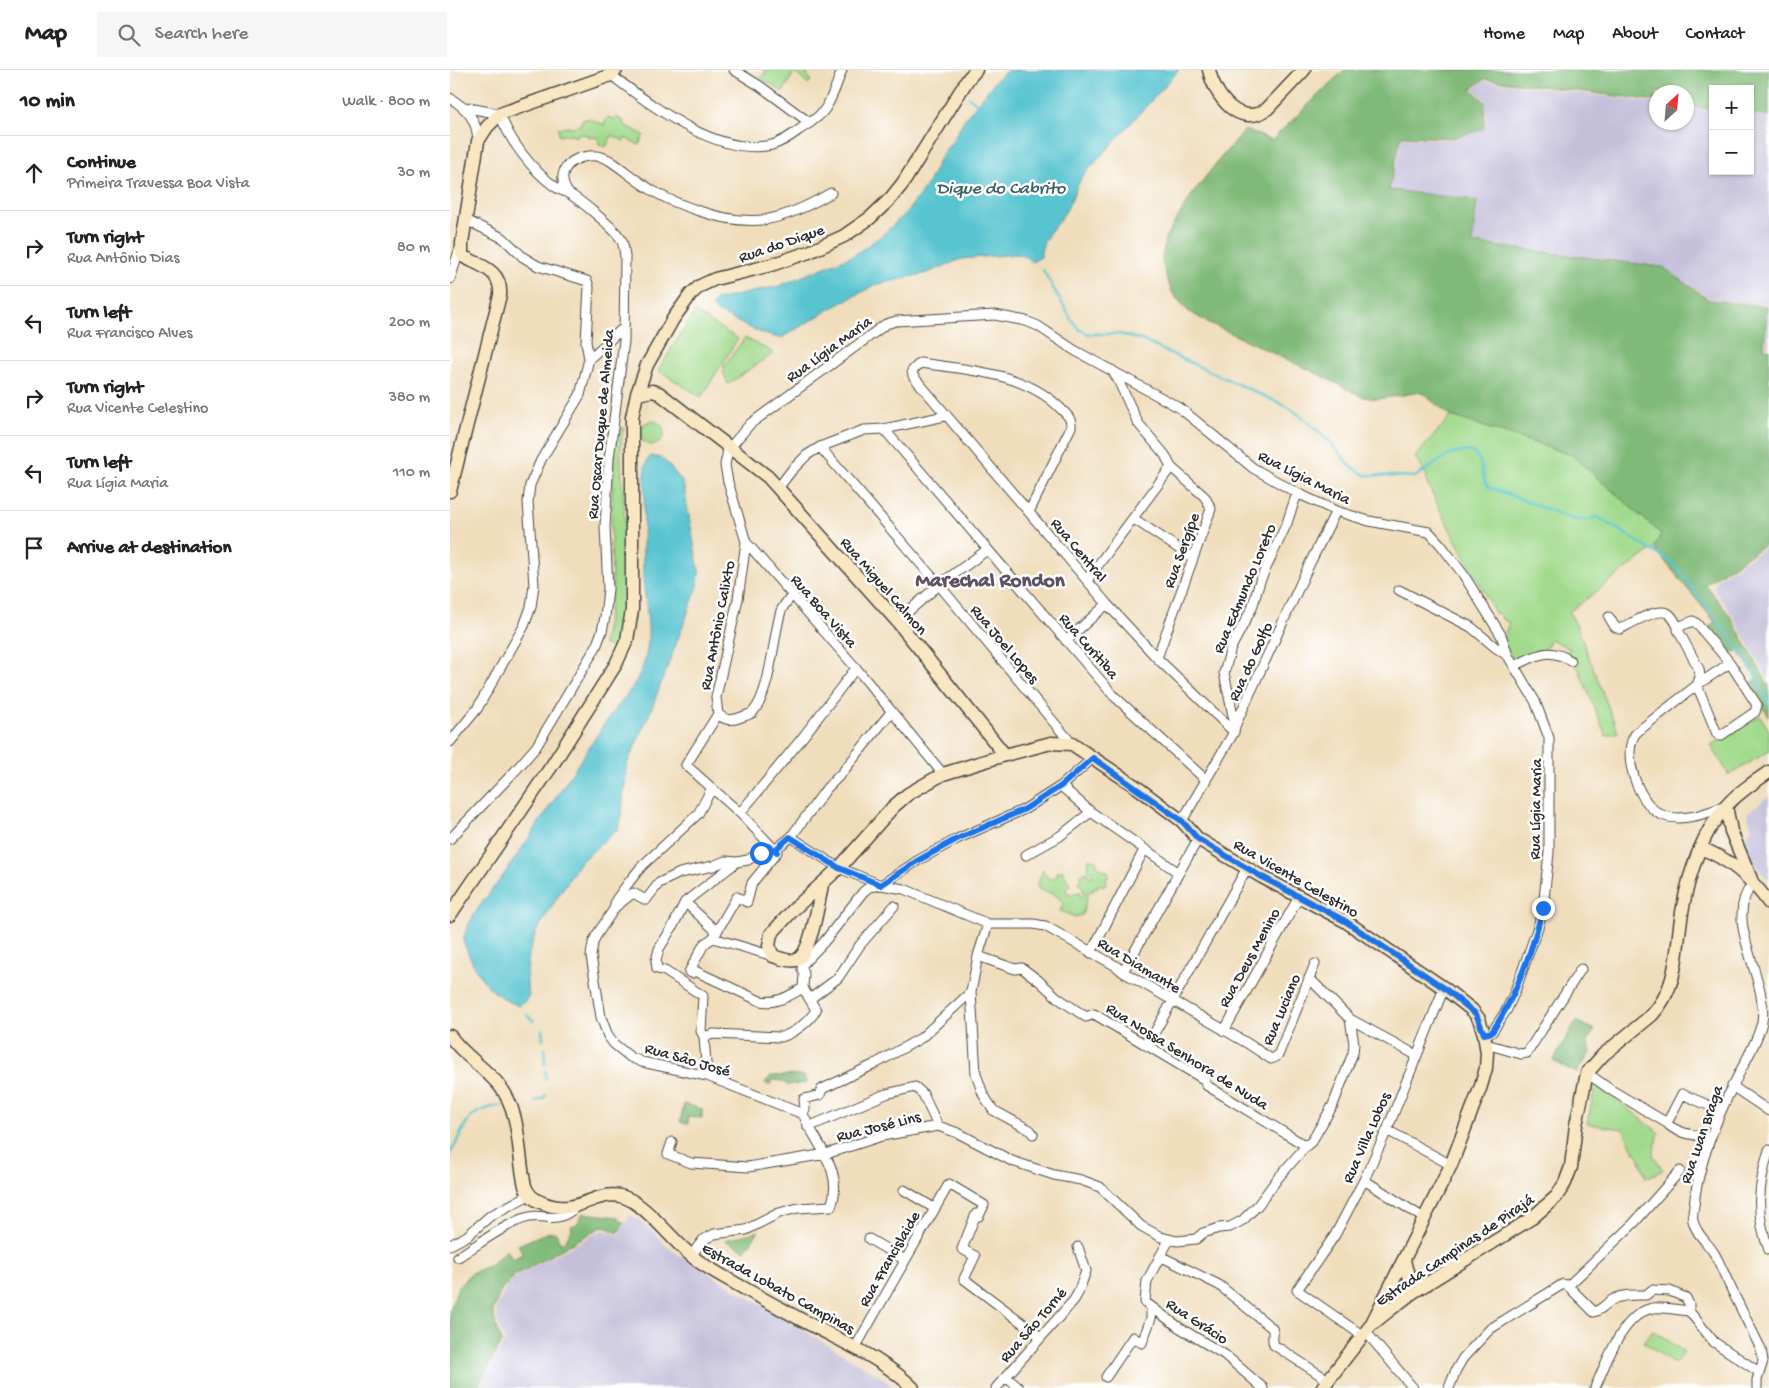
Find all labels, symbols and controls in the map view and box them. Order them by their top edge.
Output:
search box [97,12,447,57]
text: Map [25,20,67,49]
icon: search [115,21,143,49]
text: Search here [155,23,248,46]
text: Home [1483,24,1525,45]
text: Map [1553,24,1584,45]
text: About [1612,24,1658,45]
text: Contact [1686,24,1744,45]
north arrow [1649,85,1694,130]
map controls [1709,85,1754,175]
button: + [1709,85,1754,130]
text: 10 min [20,90,75,115]
text: Walk · 800 m [342,93,430,112]
button: − [1709,130,1754,175]
text: Continue [67,152,136,175]
icon: ahead [20,159,48,187]
text: 30 m [397,164,430,183]
text: Primeira Travessa Boa Vista [67,175,250,194]
water label: Dique do Cabrito [937,179,1066,200]
street label: Rua do Dique [737,222,828,269]
text: Turn right [67,227,143,250]
icon: right [20,234,48,262]
text: 80 m [397,239,430,258]
text: Rua Antônio Dias [67,250,179,269]
text: Turn left [67,302,131,325]
icon: left [20,309,48,337]
street label: Rua Lígia Maria [784,313,877,388]
text: 200 m [389,314,430,333]
text: Rua Francisco Alves [67,325,192,344]
street label: Rua Oscar Duque de Almeida [585,327,620,520]
text: Turn right [67,377,143,400]
icon: right [20,384,48,412]
text: 380 m [389,389,430,408]
text: Rua Vicente Celestino [67,400,208,419]
street label: Rua Lígia Maria [1254,448,1354,511]
text: Turn left [67,452,131,475]
icon: left [20,459,48,487]
text: 110 m [393,464,430,483]
text: Rua Lígia Maria [67,475,168,494]
street label: Rua Sergípe [1161,510,1206,591]
street label: Rua Central [1045,515,1110,587]
street label: Rua Edmundo Loreto [1210,522,1282,657]
icon: arrive [20,534,48,562]
street label: Rua Miguel Calmon [835,534,930,640]
text: Arrive at destination [67,537,231,560]
street label: Rua Antônio Calixto [698,559,741,692]
district label: Marechal Rondon [915,570,1066,595]
street label: Rua Boa Vista [785,572,860,654]
street label: Rua Joel Lopes [965,602,1043,689]
street label: Rua Curitiba [1054,610,1122,685]
street label: Rua do Golfo [1226,620,1279,705]
street label: Rua Lígia Maria [1527,757,1548,860]
street label: Rua Vicente Celestino [1229,836,1361,924]
route start [750,842,773,865]
route end [1532,897,1555,920]
street label: Rua Deus Menino [1216,906,1286,1012]
street label: Rua Diamante [1093,935,1184,1000]
street label: Rua Luciano [1260,972,1307,1049]
street label: Rua Nossa Senhora de Nuda [1101,1000,1272,1116]
street label: Rua Sâo José [642,1040,733,1083]
street label: Rua Luan Braga [1678,1082,1729,1187]
street label: Rua Villa Lobos [1340,1089,1397,1187]
street label: Rua José Lins [835,1108,924,1148]
street label: Estrada Campinas de Pirajá [1373,1191,1540,1312]
street label: Rua Francislaide [856,1208,926,1311]
street label: Estrada Lobato Campinas [698,1240,858,1341]
street label: Rua São Torné [997,1284,1073,1368]
street label: Rua Grácio [1161,1296,1231,1350]

